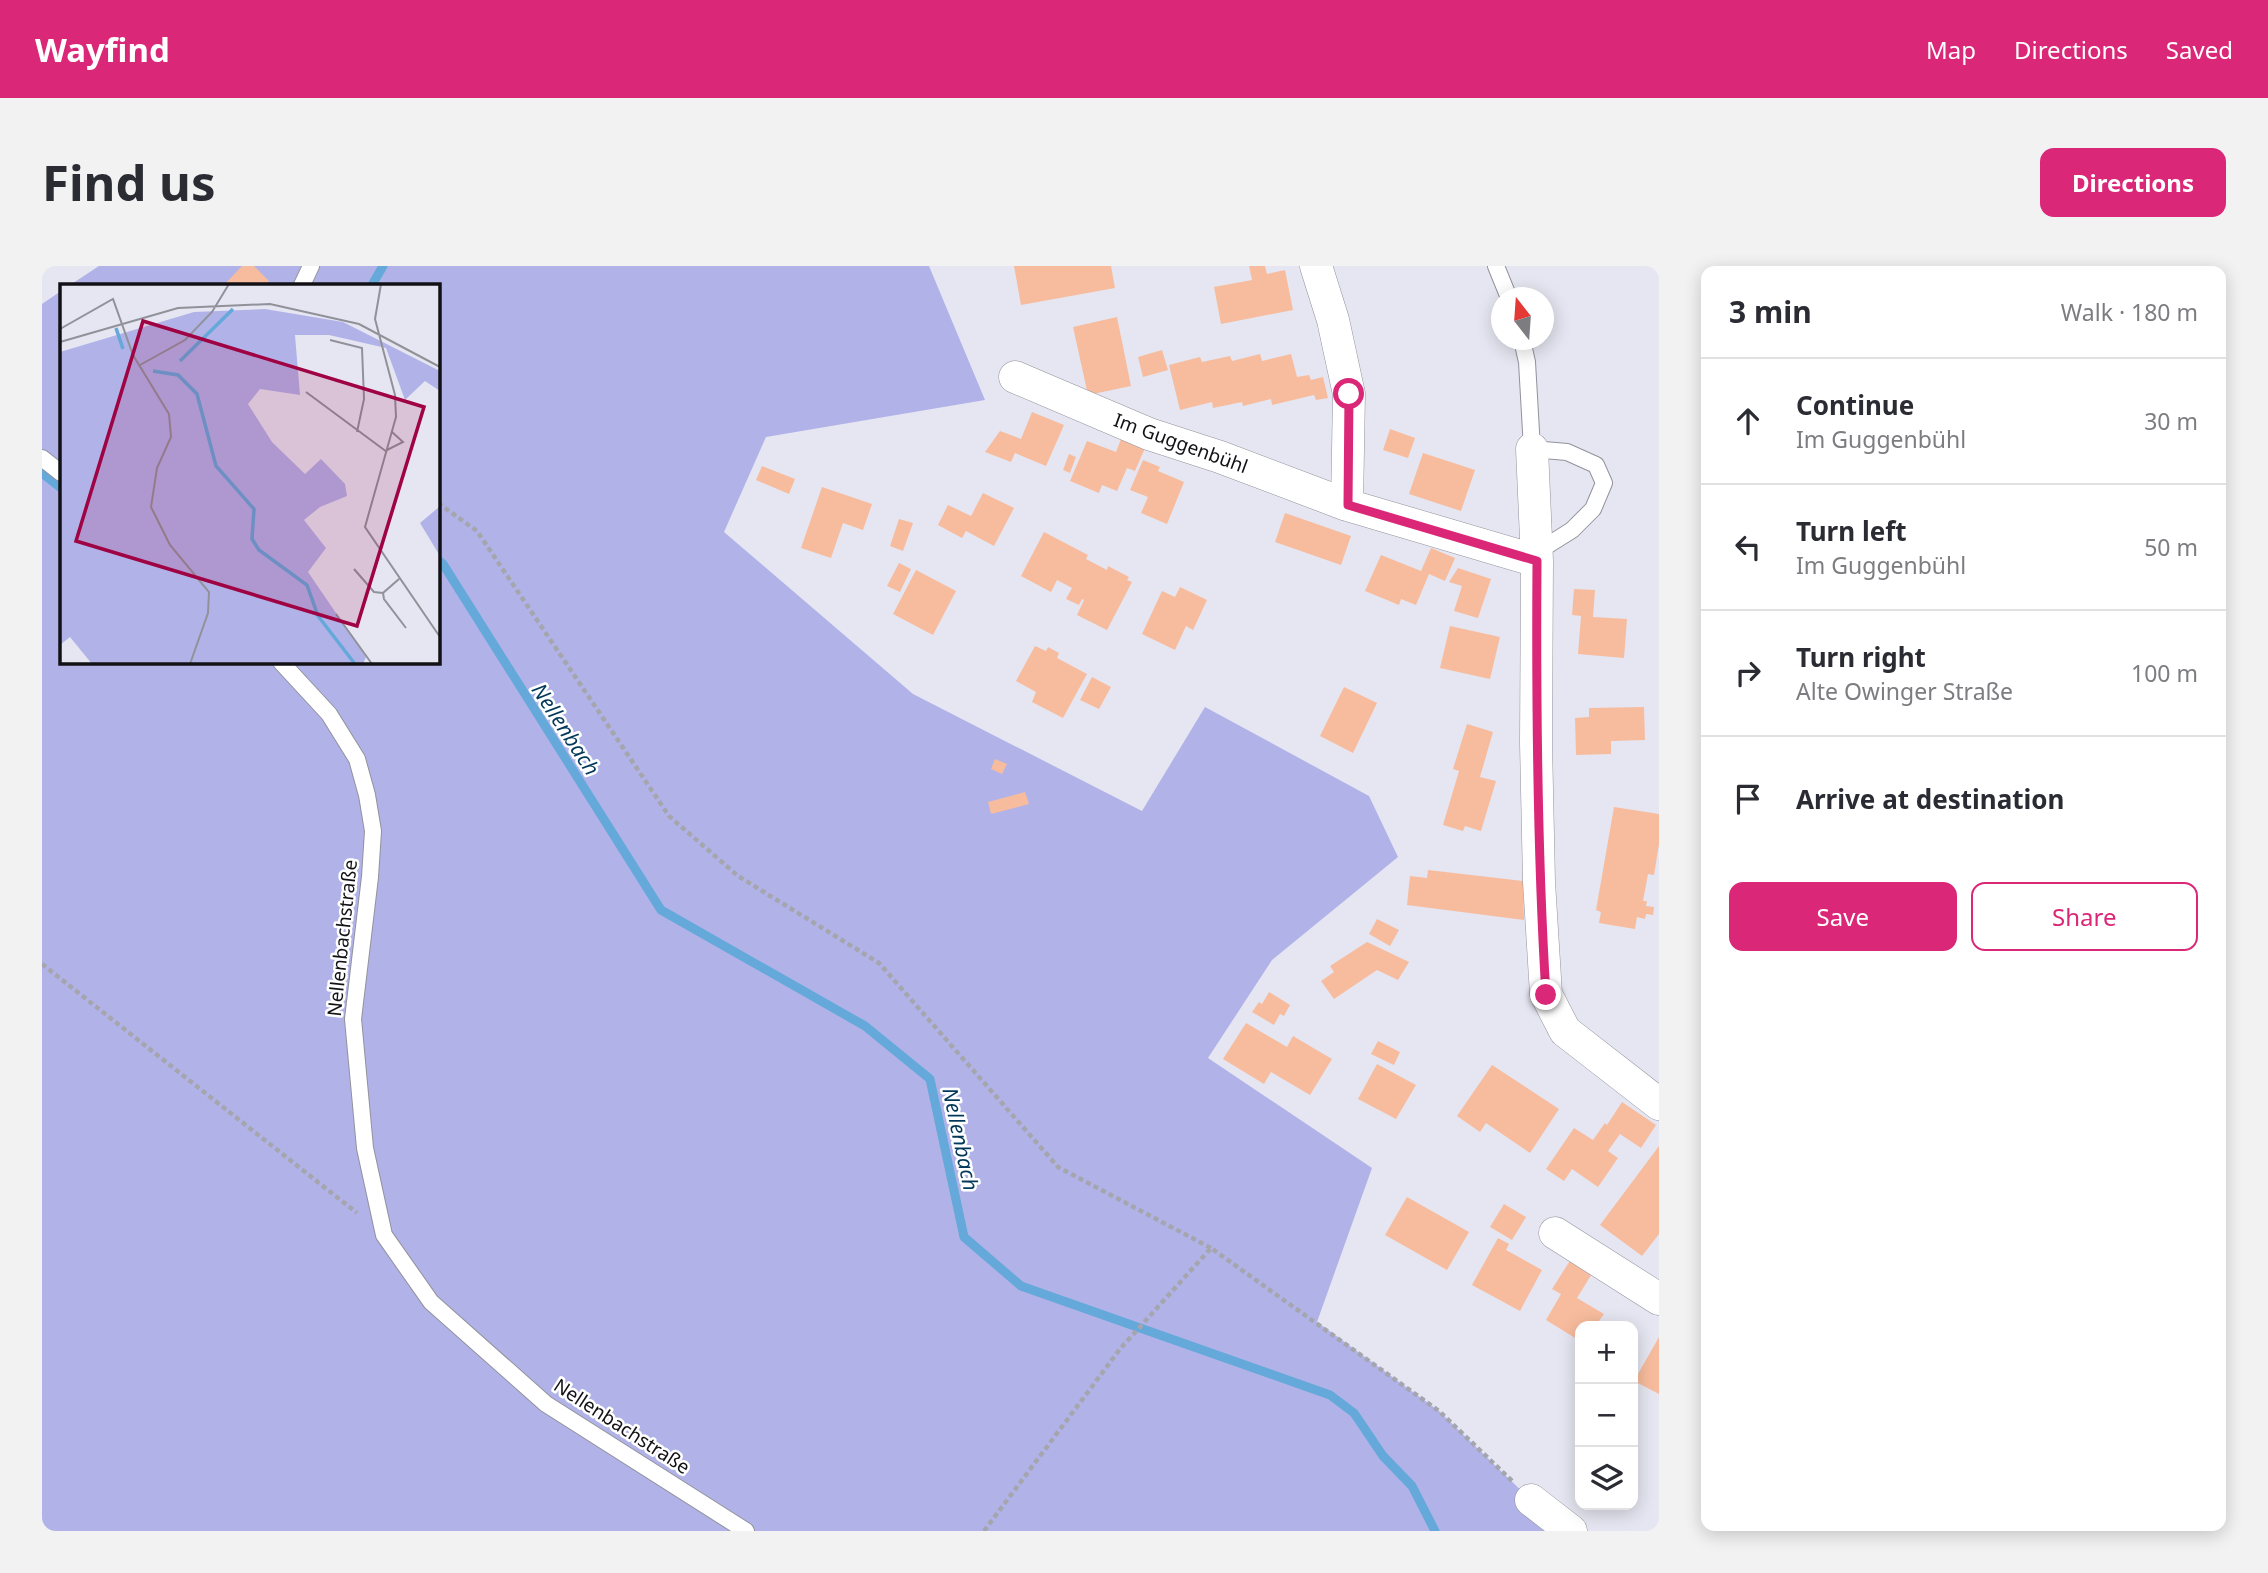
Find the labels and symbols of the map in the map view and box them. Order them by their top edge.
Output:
inset map [60,284,439,663]
north arrow [1491,287,1554,350]
route start [1333,378,1364,409]
street label: Im Guggenbühl [1110,407,1252,479]
water label: Nellenbach [526,678,606,780]
street label: Nellenbachstraße [321,858,363,1018]
route end [1530,979,1561,1010]
water label: Nellenbach [936,1085,986,1193]
street label: Nellenbachstraße [549,1372,695,1480]

